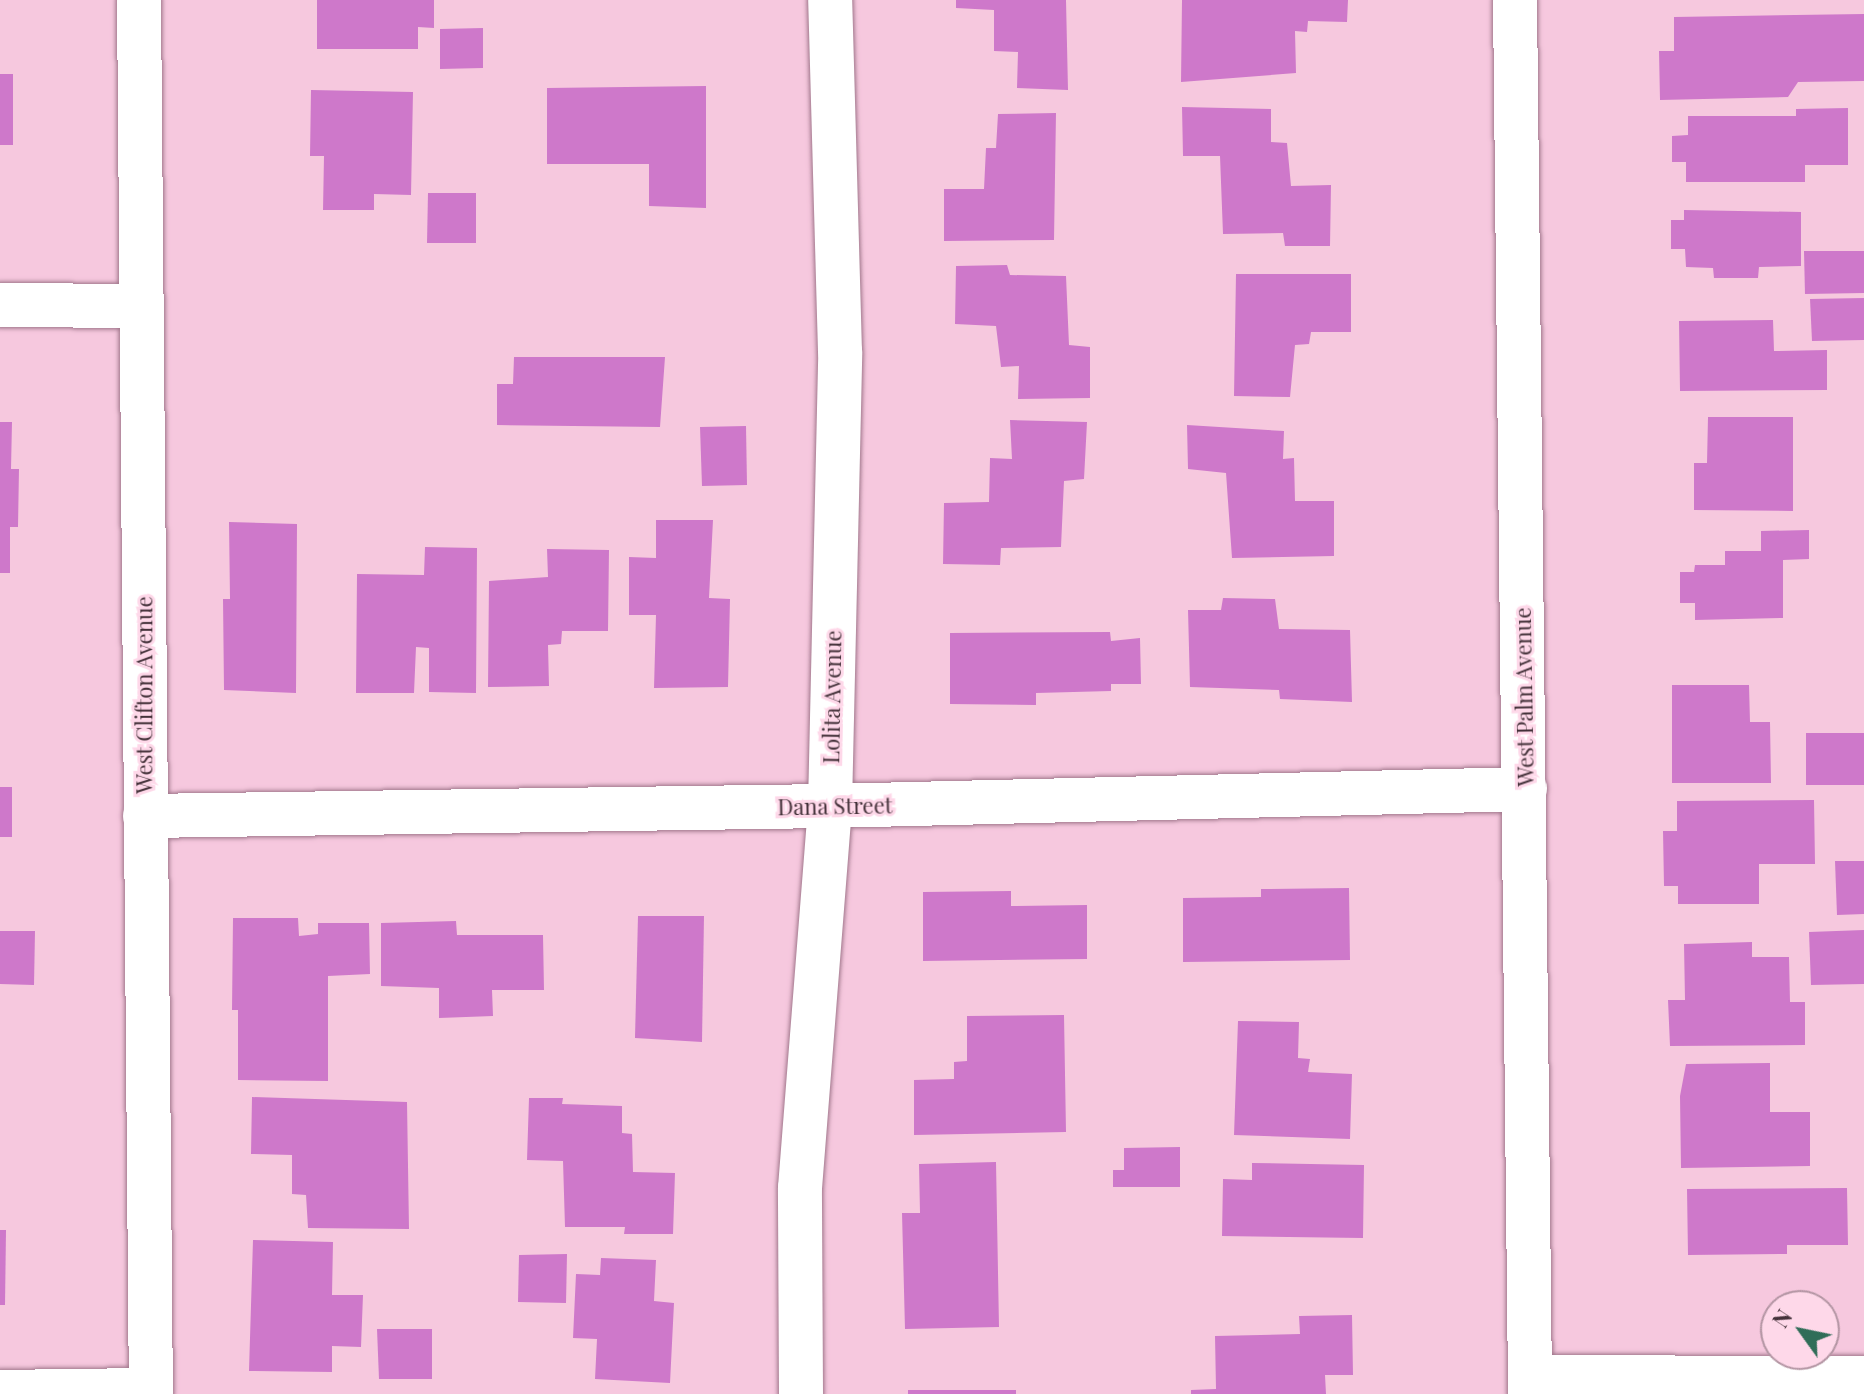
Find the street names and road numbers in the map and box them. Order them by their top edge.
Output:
street label: West Clifton Avenue [131,596,157,794]
street label: West Palm Avenue [1509,607,1539,787]
street label: Lolita Avenue [818,630,846,764]
street label: Dana Street [777,792,893,820]

